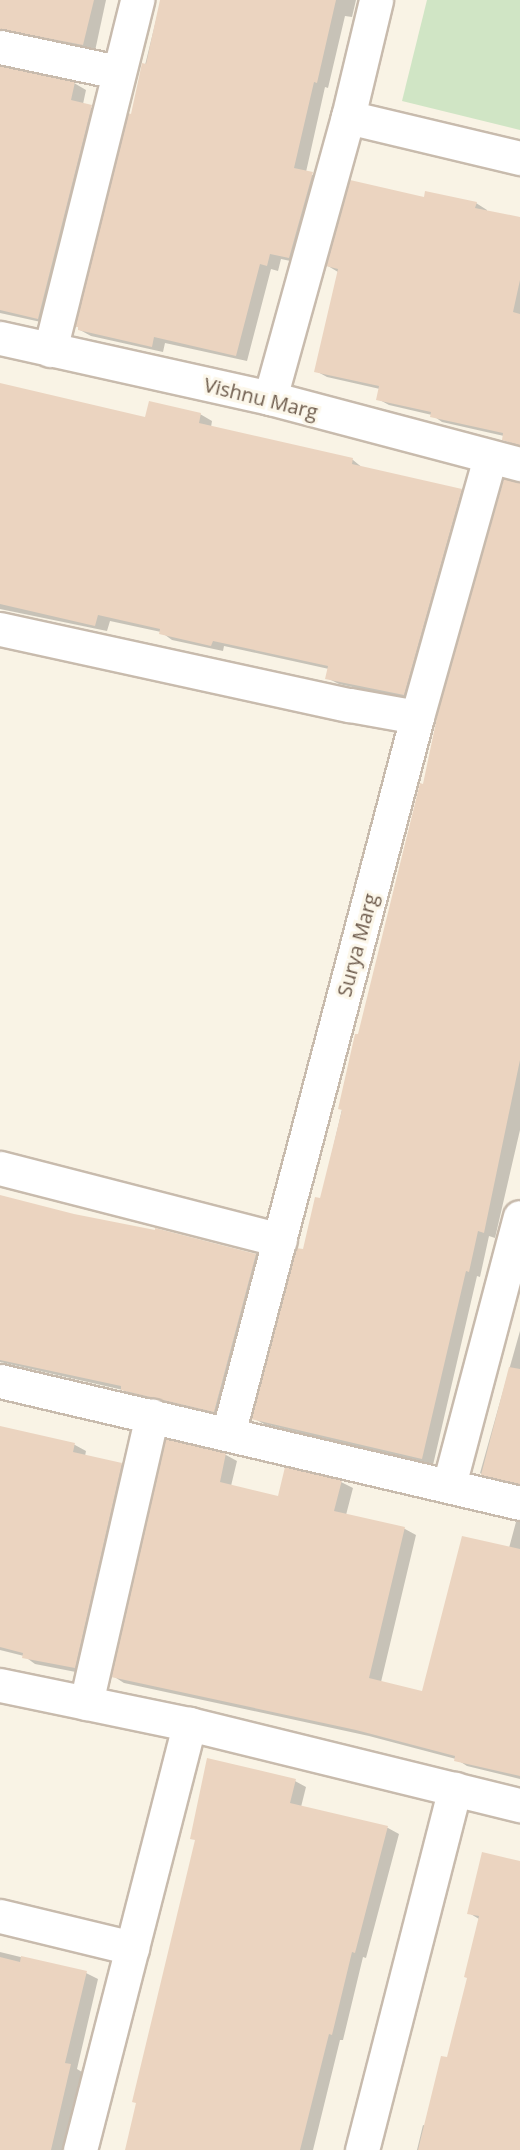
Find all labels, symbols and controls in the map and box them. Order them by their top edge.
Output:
street label: Vishnu Marg [202,372,320,424]
street label: Surya Marg [332,891,382,999]

